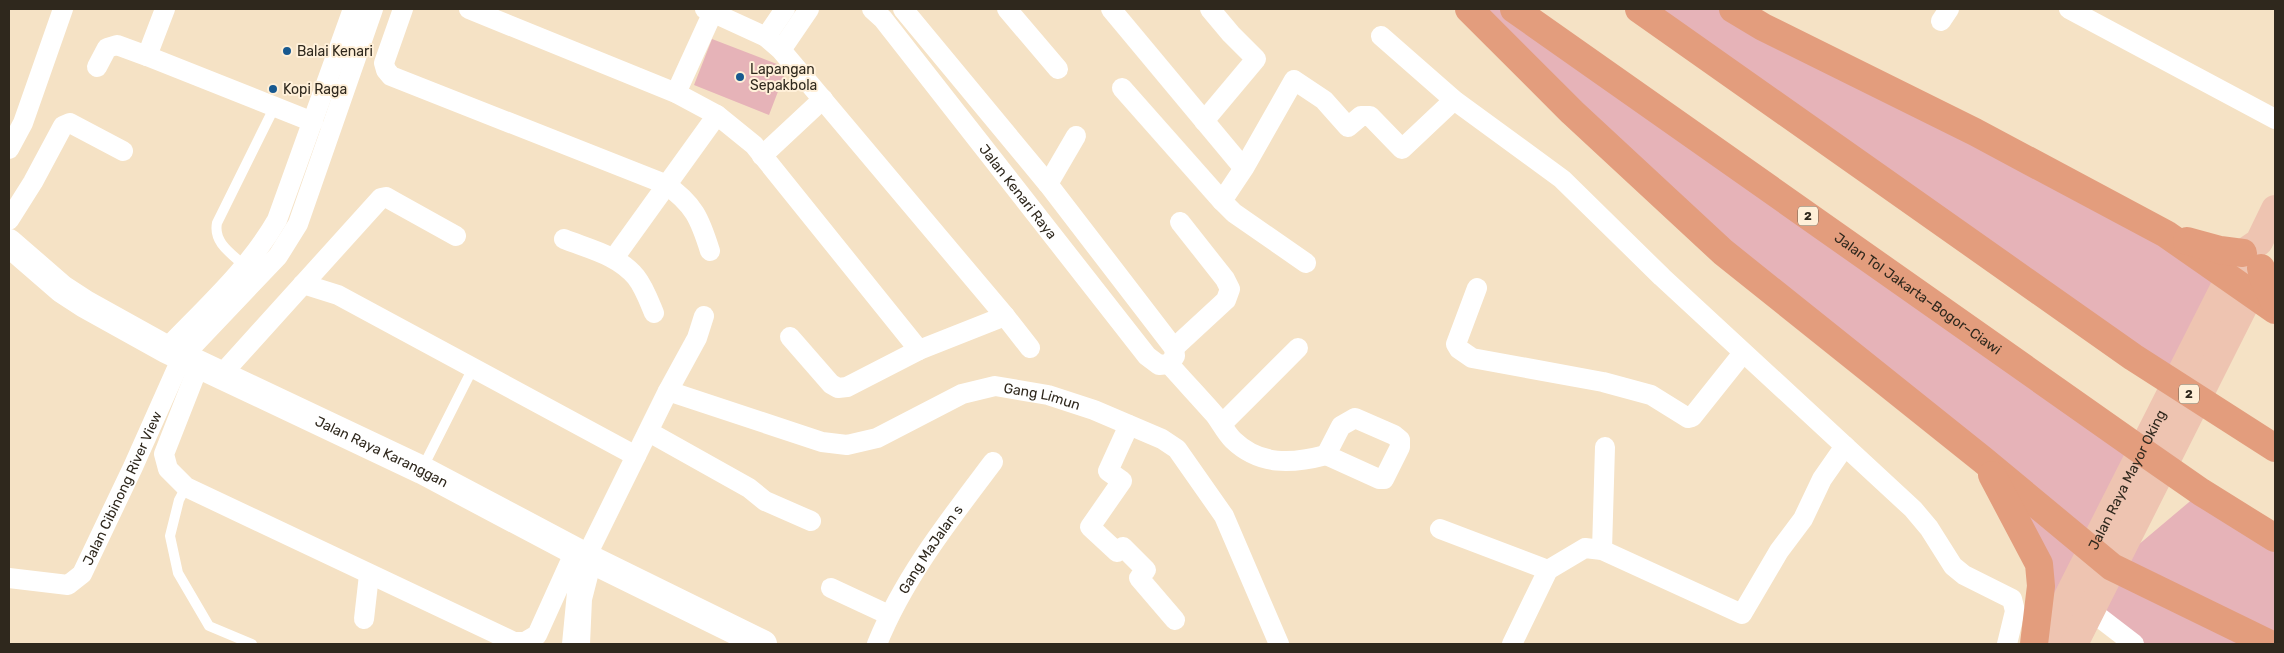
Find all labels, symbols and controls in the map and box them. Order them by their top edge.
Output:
place label: Balai Kenari [297,43,373,60]
marker: Balai Kenari [281,45,293,57]
place label: Lapangan Sepakbola [750,61,817,94]
marker: Lapangan Sepakbola [734,71,746,83]
place label: Kopi Raga [283,81,347,98]
marker: Kopi Raga [267,83,279,95]
street label: Jalan Kenari Raya [975,141,1060,243]
road number: 2 [1798,207,1818,226]
street label: Jalan Tol Jakarta–Bogor–Ciawi [1831,229,2005,358]
street label: Gang Limun [1002,380,1082,414]
road number: 2 [2179,384,2199,404]
street label: Jalan Raya Mayor Oking [2085,407,2170,553]
street label: Jalan Cibinong River View [79,409,166,568]
street label: Jalan Raya Karanggan [312,413,451,491]
street label: Gang MaJalan s [895,502,967,597]

